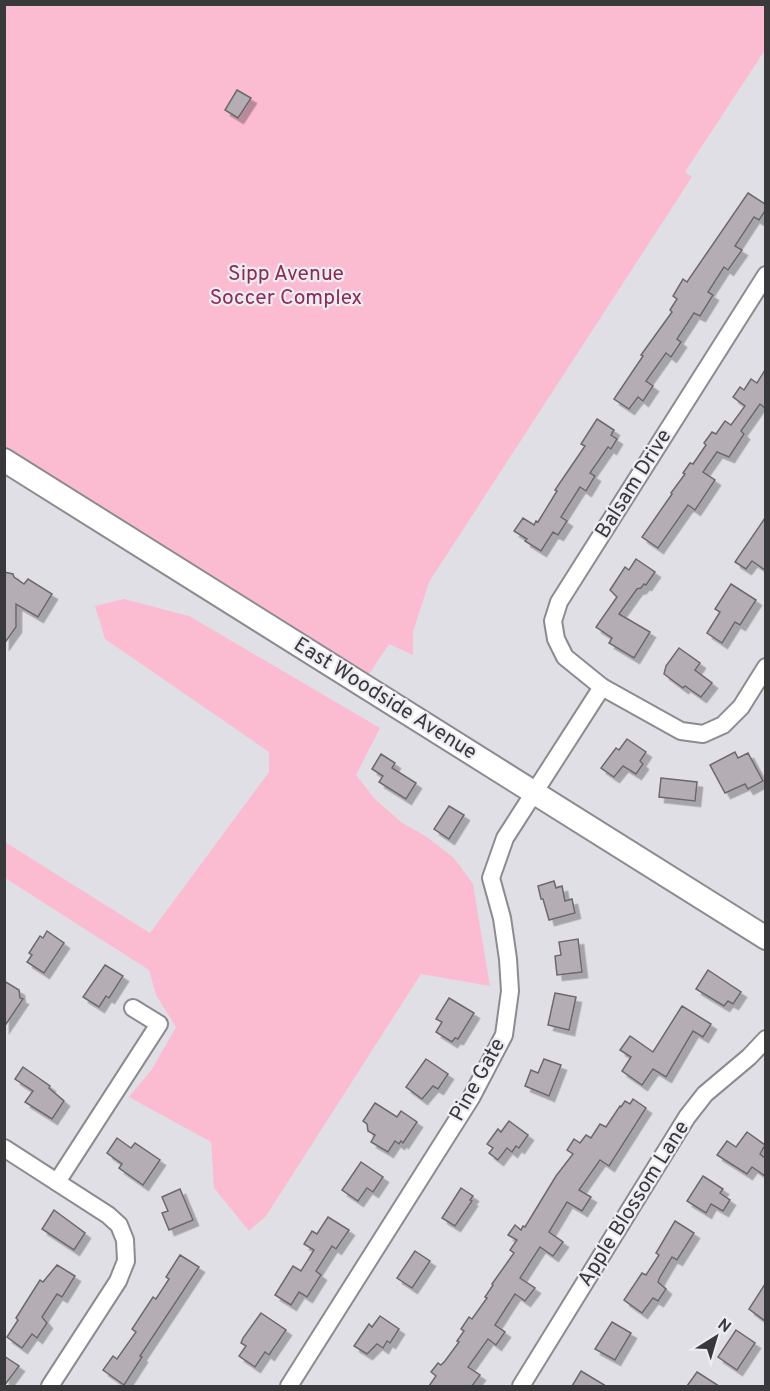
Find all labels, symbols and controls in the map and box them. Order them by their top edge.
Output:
park label: Sipp Avenue Soccer Complex [210,261,362,312]
street label: Balsam Drive [590,424,678,544]
street label: East Woodside Avenue [288,632,482,766]
street label: Pine Gate [444,1034,512,1126]
street label: Apple Blossom Lane [572,1116,696,1292]
north arrow [686,1307,746,1367]
text: N [713,1315,734,1338]

